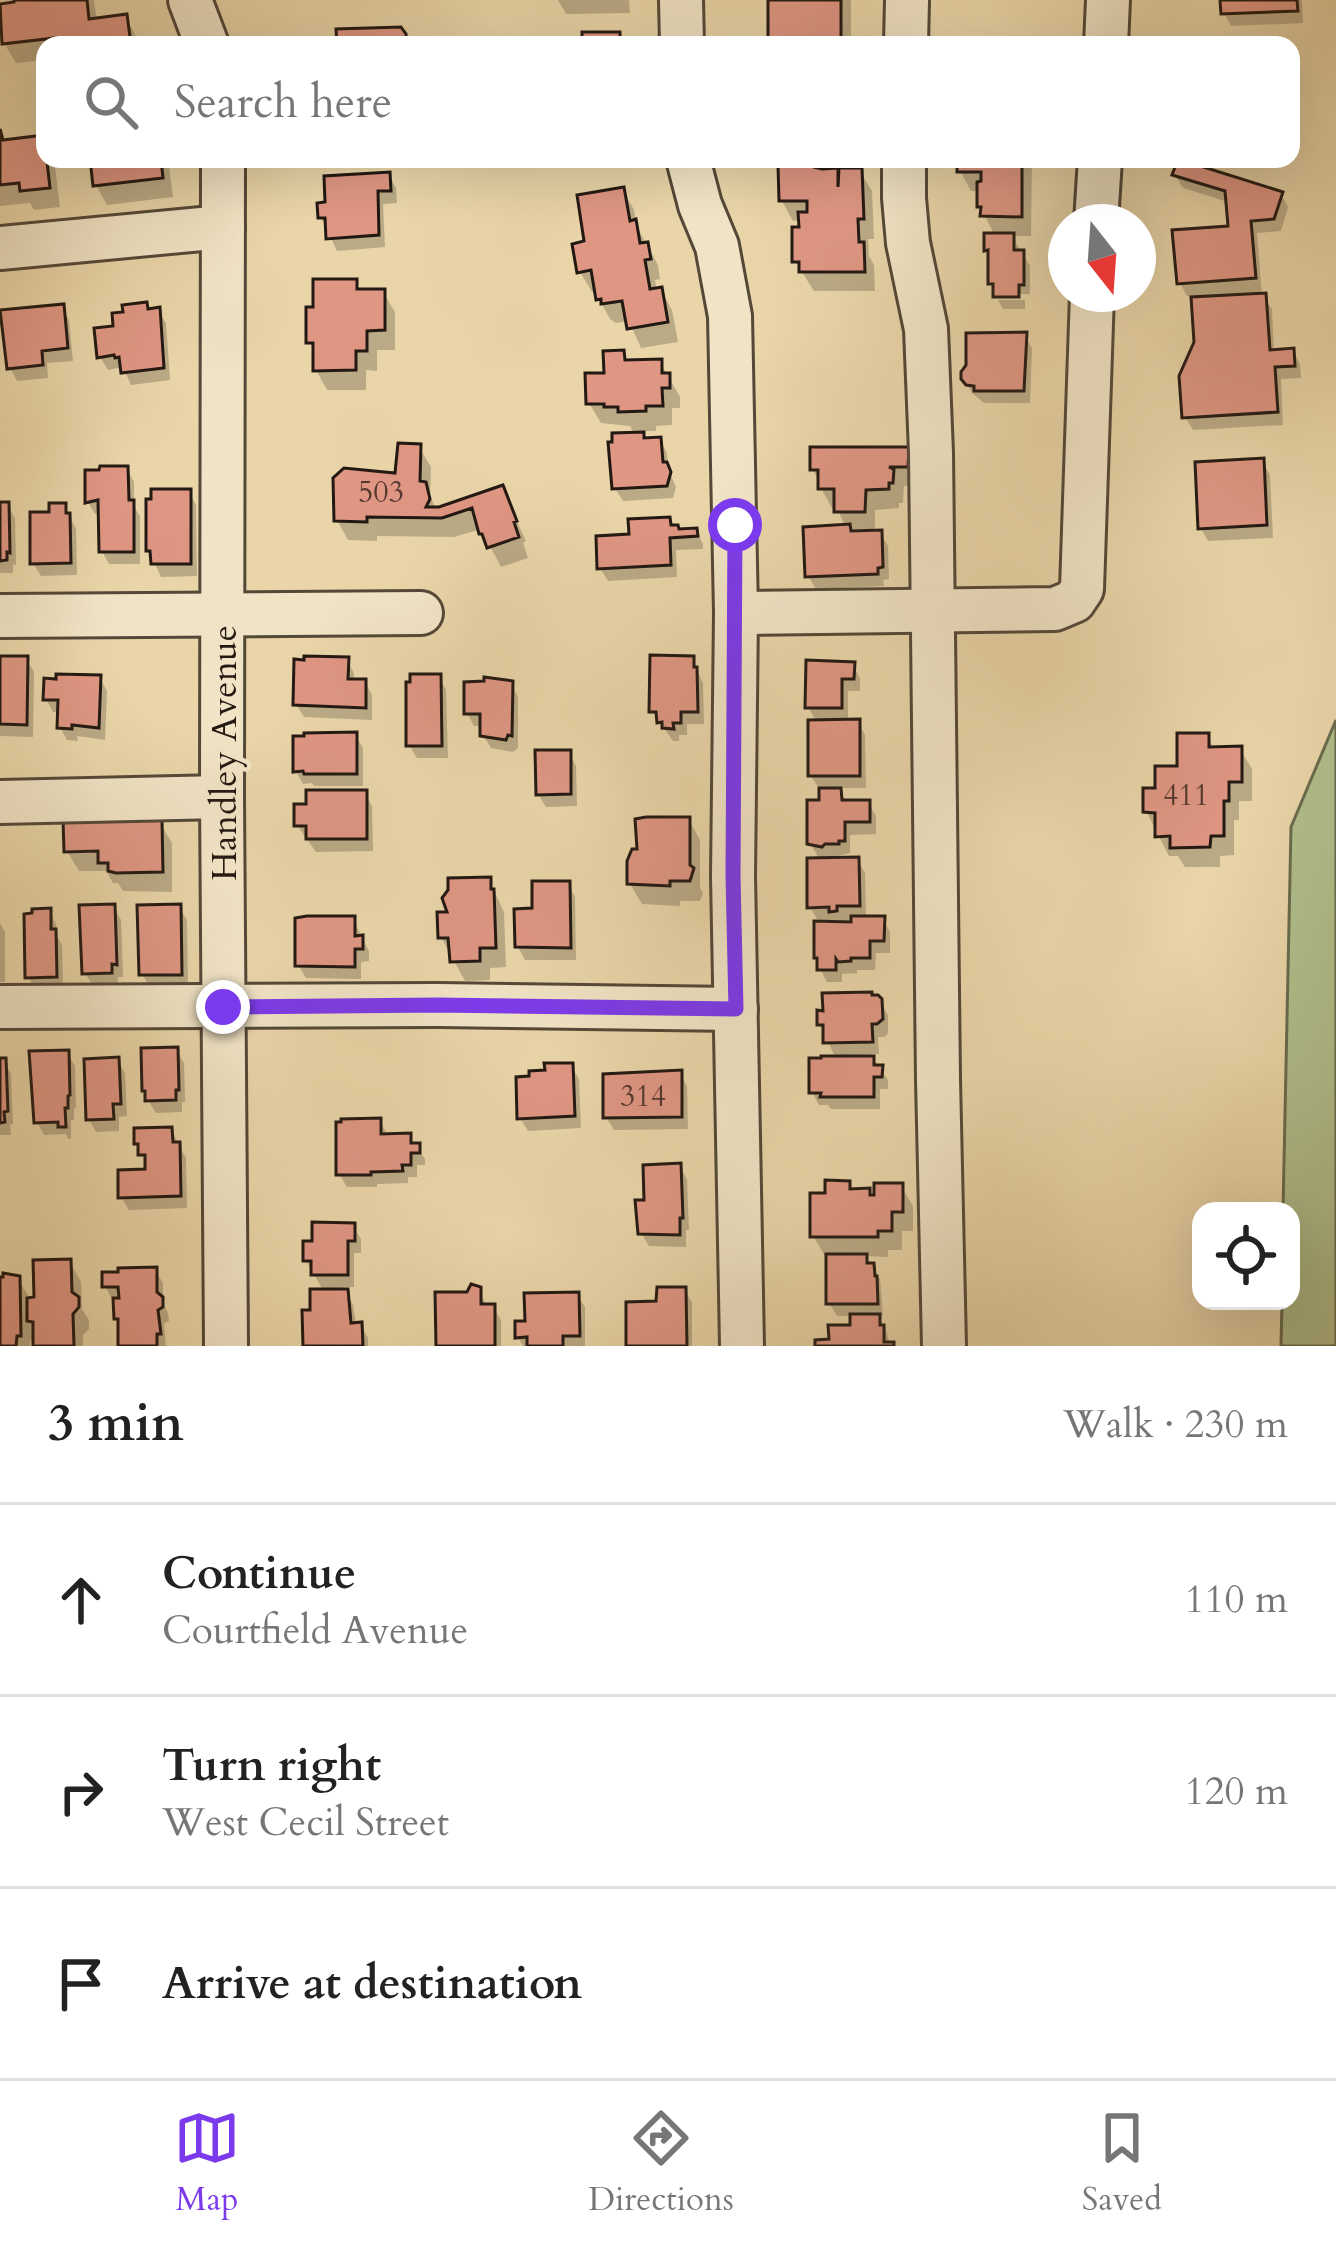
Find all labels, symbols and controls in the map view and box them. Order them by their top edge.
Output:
search box [36,36,1300,168]
icon: search [78,69,144,135]
text: Search here [174,72,392,133]
north arrow [1048,204,1156,312]
house number: 503 [358,472,404,513]
route start [708,498,762,552]
street label: Handley Avenue [200,625,249,881]
house number: 411 [1163,775,1209,816]
route end [196,980,250,1034]
house number: 314 [620,1076,666,1117]
map controls [1192,1202,1300,1310]
button: locate [1192,1202,1300,1310]
text: 3 min [48,1389,184,1459]
text: Walk · 230 m [1063,1398,1288,1451]
text: Continue [162,1543,356,1604]
icon: ahead [48,1567,114,1633]
text: 110 m [1185,1573,1288,1626]
text: Courtfield Avenue [162,1604,468,1657]
text: Turn right [162,1735,381,1796]
icon: right [48,1759,114,1825]
text: 120 m [1185,1765,1288,1818]
text: West Cecil Street [162,1796,449,1849]
icon: arrive [48,1951,114,2017]
text: Arrive at destination [162,1953,582,2014]
tab: Map [174,2105,240,2222]
tab: Directions [588,2105,734,2222]
tab: Saved [1082,2105,1162,2222]

